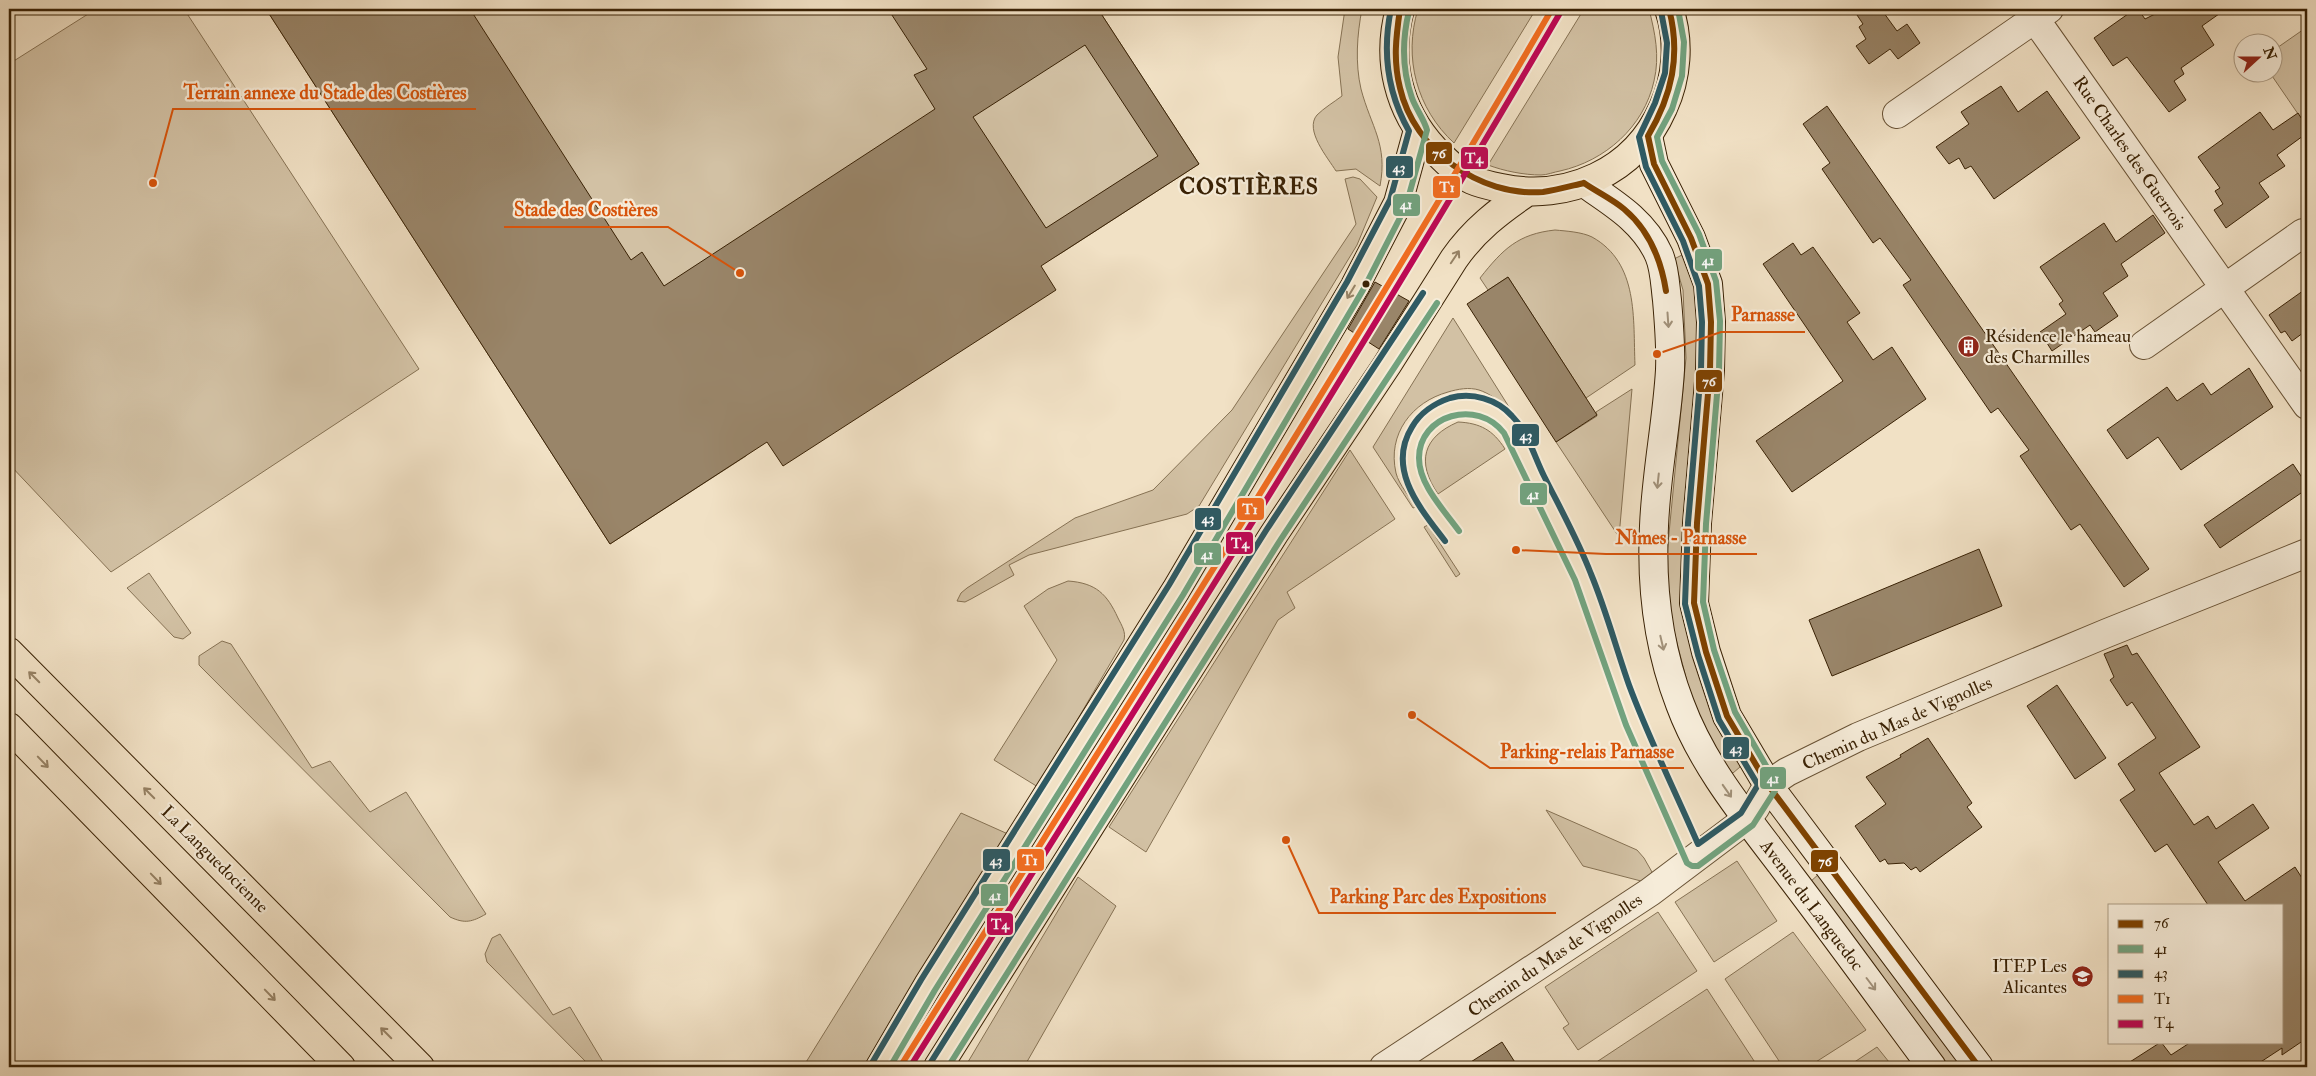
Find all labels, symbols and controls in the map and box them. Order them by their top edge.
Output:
north arrow [2234,32,2284,82]
text: N [2259,44,2280,63]
street label: Rue Charles des Guerrois [2068,72,2192,235]
callout: Terrain annexe du Stade des Costières [173,75,476,109]
text: Terrain annexe du Stade des Costières [183,81,467,105]
line badge: 76 [1425,141,1453,165]
text: 76 [1432,145,1447,162]
line badge: T4 [1460,146,1489,170]
text: T4 [1464,150,1484,167]
line badge: 43 [1385,155,1414,179]
text: 43 [1392,159,1405,176]
district label: COSTIÈRES [1179,172,1319,201]
line badge: T1 [1432,175,1461,199]
text: T1 [1438,179,1455,196]
callout: Stade des Costières [504,193,668,227]
line badge: 41 [1392,193,1421,217]
text: 41 [1399,196,1412,213]
text: Stade des Costières [514,198,658,222]
line badge: 41 [1694,248,1723,272]
one-way arrow [1450,250,1460,264]
text: 41 [1701,252,1714,269]
unlabelled marker [1361,279,1371,289]
one-way arrow [1346,285,1356,299]
callout: Parnasse [1721,298,1805,332]
text: Parnasse [1731,303,1795,327]
one-way arrow [1664,311,1673,327]
place label: Résidence le hameau des Charmilles [1985,325,2131,369]
building icon: Résidence le hameau des Charmilles [1957,334,1981,358]
line badge: 76 [1695,369,1723,393]
text: 76 [1702,373,1717,390]
line badge: 43 [1511,423,1540,447]
text: 43 [1519,427,1532,444]
one-way arrow [1653,473,1663,489]
line badge: 41 [1519,482,1548,506]
text: 41 [1526,486,1539,503]
line badge: T1 [1236,497,1265,521]
text: T1 [1241,501,1258,518]
line badge: 43 [1194,507,1222,531]
text: 43 [1201,510,1214,527]
callout: Nîmes - Parnasse [1606,520,1757,554]
text: Nîmes - Parnasse [1615,526,1746,550]
line badge: T4 [1225,531,1254,555]
text: T4 [1230,535,1250,552]
line badge: 41 [1193,542,1222,566]
text: 41 [1200,546,1213,563]
one-way arrow [1658,634,1667,650]
one-way arrow [28,671,40,684]
street label: Chemin du Mas de Vignolles [1799,671,1996,776]
callout: Parking-relais Parnasse [1490,734,1684,768]
line badge: 43 [1722,736,1750,760]
text: Parking-relais Parnasse [1500,740,1674,765]
text: 43 [1729,740,1742,757]
one-way arrow [37,756,49,769]
line badge: 41 [1759,766,1787,790]
text: 41 [1766,770,1779,787]
one-way arrow [1722,783,1732,797]
one-way arrow [142,787,155,799]
street label: La Languedocienne [156,801,274,918]
street label: Avenue du Languedoc [1754,834,1868,975]
line badge: 43 [982,848,1011,872]
line badge: T1 [1016,848,1045,872]
line badge: 76 [1810,849,1839,873]
text: 43 [989,852,1002,869]
text: T1 [1021,852,1038,869]
text: 76 [1818,853,1833,870]
one-way arrow [150,872,162,884]
callout: Parking Parc des Expositions [1319,879,1556,913]
line badge: 41 [980,883,1009,907]
text: Parking Parc des Expositions [1330,885,1547,910]
text: 41 [988,887,1001,904]
street label: Chemin du Mas de Vignolles [1464,888,1647,1022]
legend [2108,904,2284,1044]
line badge: T4 [986,912,1014,936]
text: 76 [2154,914,2170,933]
text: T4 [990,916,1010,933]
text: 41 [2154,940,2167,959]
place label: ITEP Les Alicantes [1992,955,2067,999]
school or university icon: ITEP Les Alicantes [2071,964,2095,988]
text: 43 [2154,964,2168,983]
one-way arrow [1865,977,1876,990]
one-way arrow [264,989,276,1001]
text: T1 [2154,990,2171,1009]
text: T4 [2154,1014,2174,1033]
one-way arrow [380,1026,392,1039]

